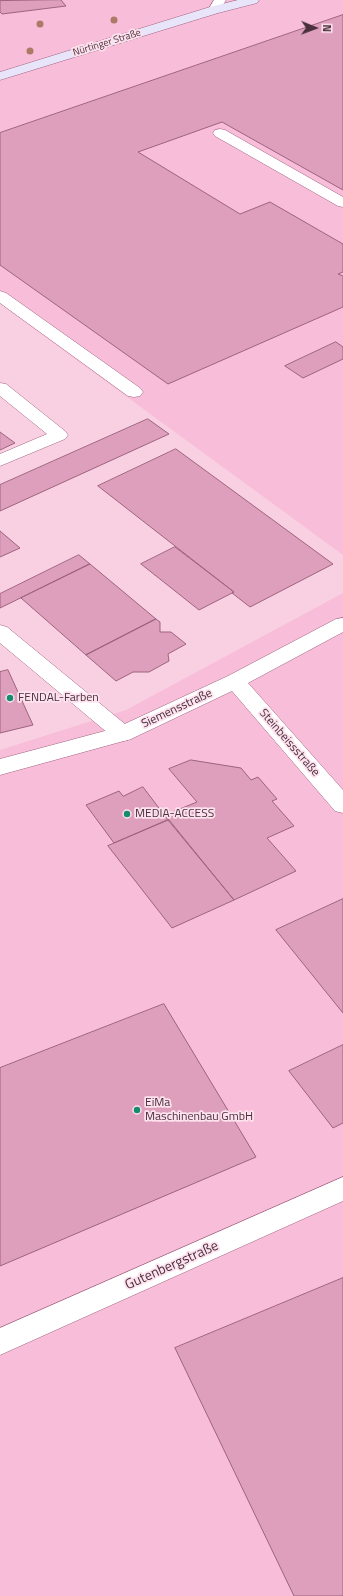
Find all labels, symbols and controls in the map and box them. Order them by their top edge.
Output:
north arrow [295,8,335,48]
text: N [319,24,335,32]
street label: Nürtinger Straße [72,27,142,59]
street label: Siemensstraße [139,686,215,732]
place label: FENDAL-Farben [18,691,99,705]
marker: FENDAL-Farben [5,693,15,703]
street label: Steinbeissstraße [256,706,322,780]
place label: MEDIA-ACCESS [135,807,214,821]
marker: MEDIA-ACCESS [122,809,132,819]
place label: EiMa Maschinenbau GmbH [145,1096,253,1124]
marker: EiMa Maschinenbau GmbH [132,1105,142,1115]
street label: Gutenbergstraße [123,1238,221,1294]

